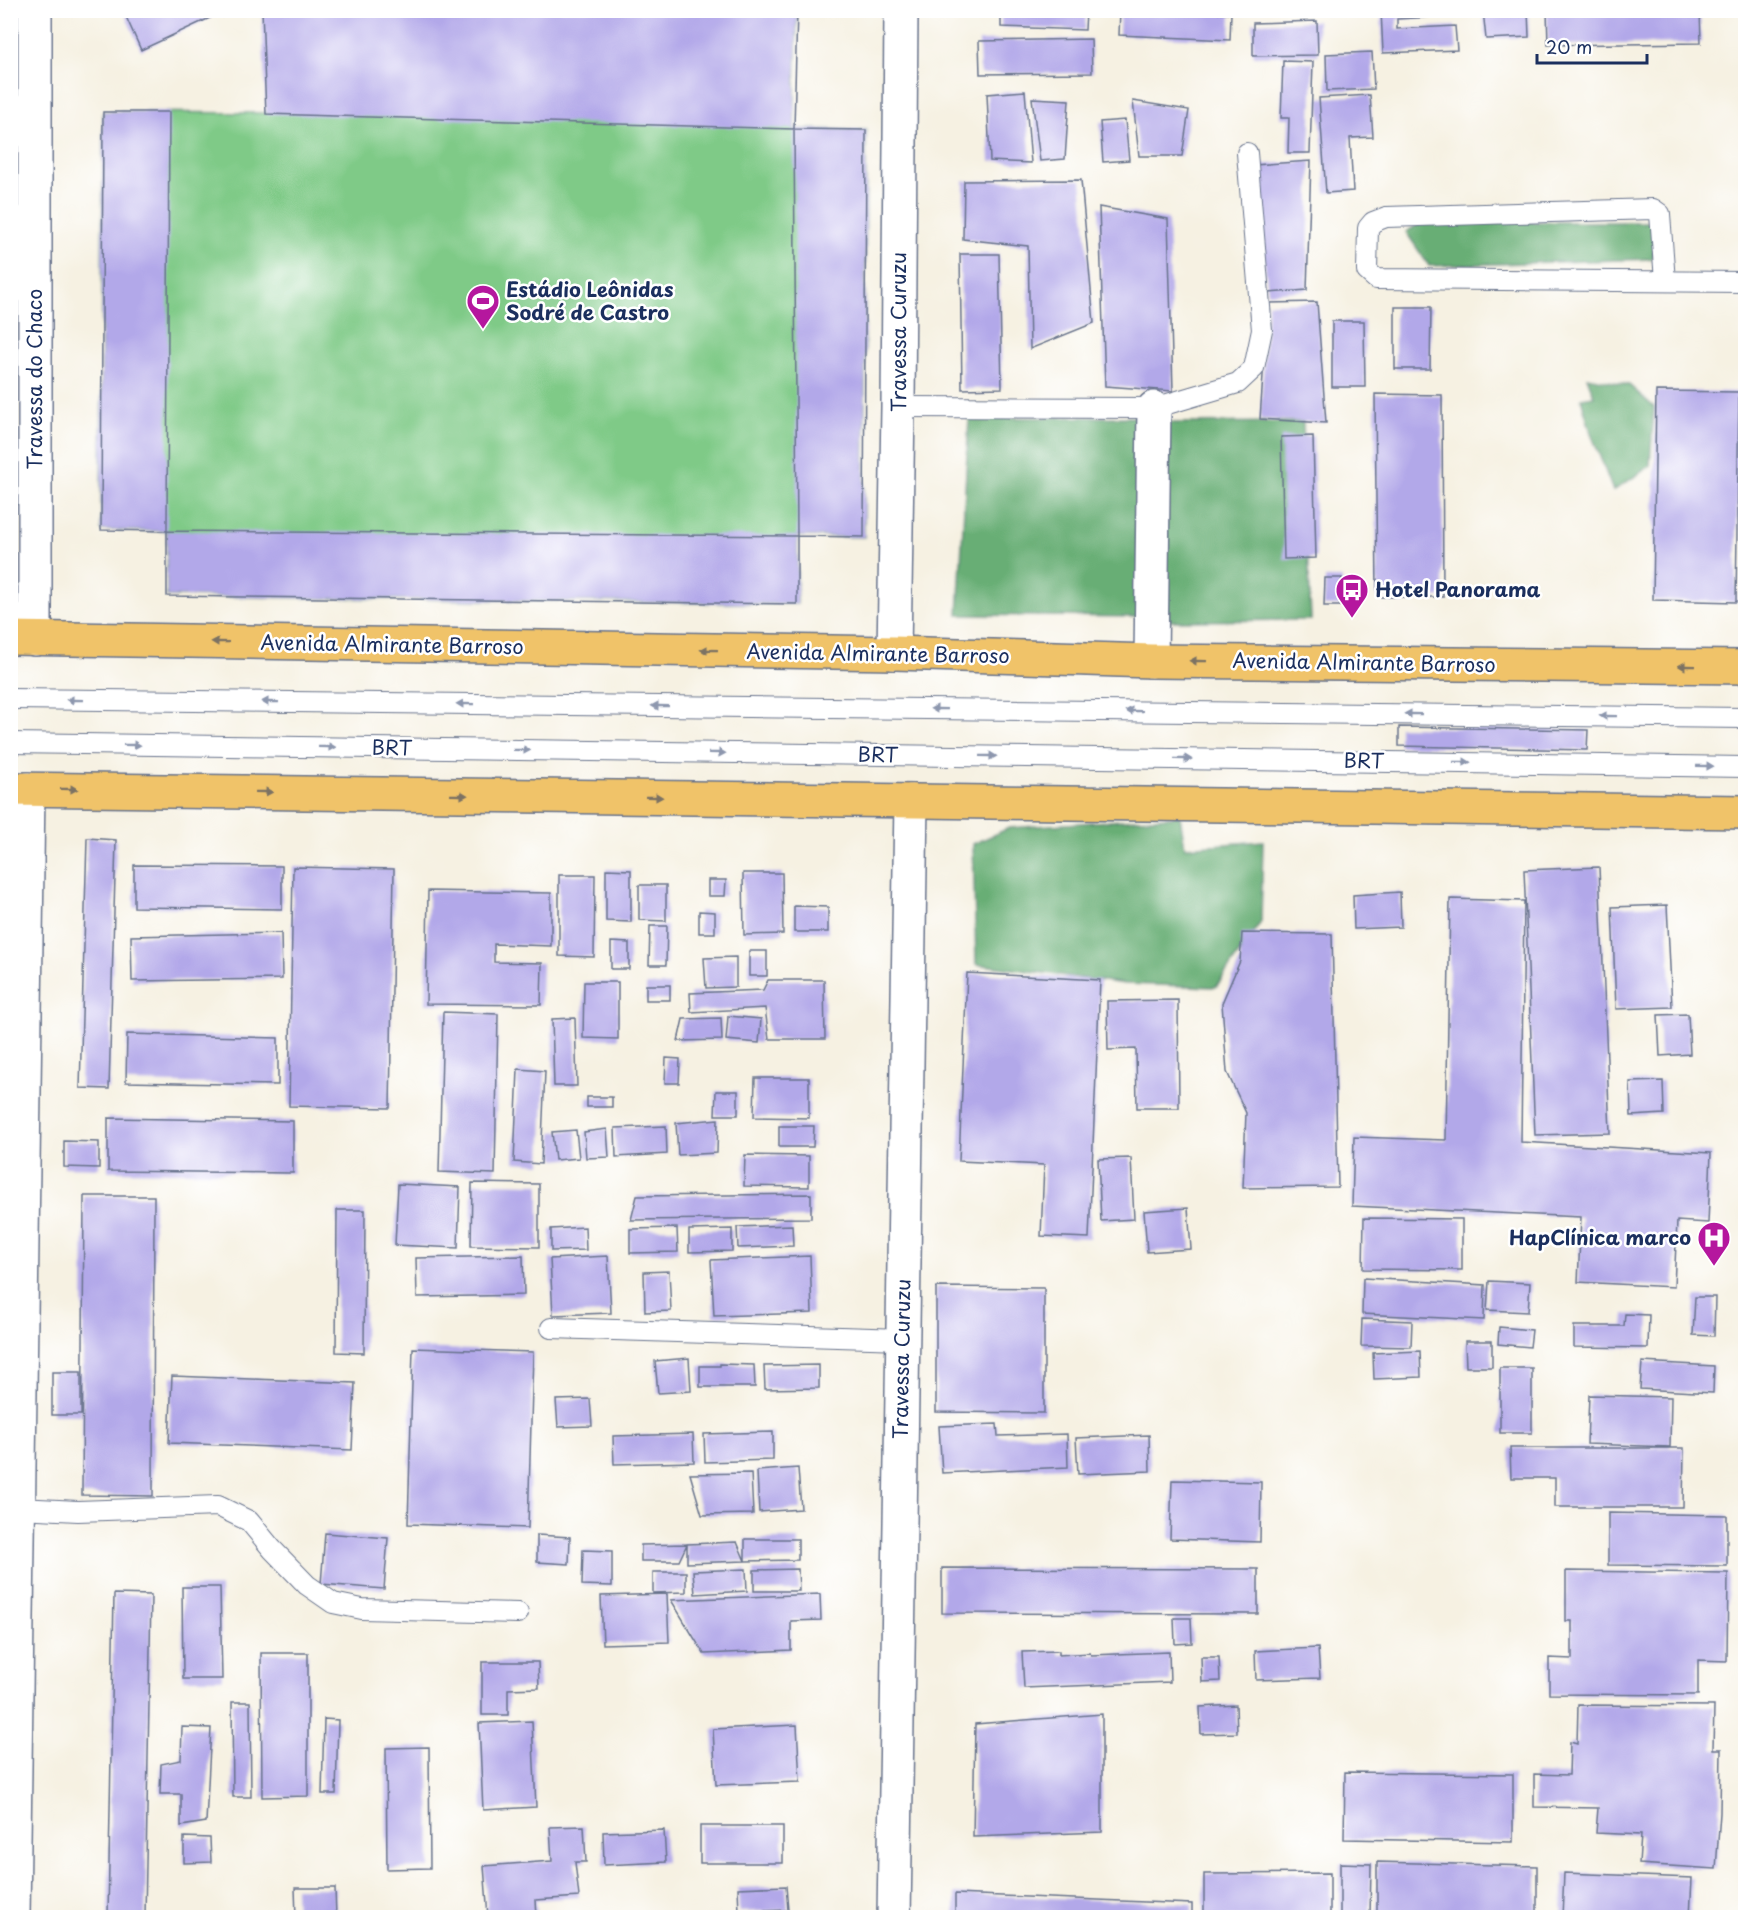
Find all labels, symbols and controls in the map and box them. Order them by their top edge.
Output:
scale bar [1537,27,1646,65]
text: 20 m [1546,33,1592,60]
street label: Travessa Curuzu [883,252,913,412]
place label: Estádio Leônidas Sodré de Castro [506,274,674,327]
sports icon: Estádio Leônidas Sodré de Castro [465,283,501,330]
street label: Travessa do Chaco [19,289,49,469]
bus stop icon: Hotel Panorama [1334,572,1370,619]
place label: Hotel Panorama [1375,574,1541,604]
street label: Avenida Almirante Barroso [260,627,524,661]
street label: Avenida Almirante Barroso [746,636,1010,670]
one-way arrow [211,637,230,647]
street label: Avenida Almirante Barroso [1232,645,1496,679]
one-way arrow [700,646,719,655]
one-way arrow [1189,656,1208,666]
one-way arrow [1678,661,1697,671]
one-way arrow [66,695,85,705]
one-way arrow [261,697,280,707]
one-way arrow [456,699,475,709]
one-way arrow [651,701,670,711]
one-way arrow [929,704,948,714]
one-way arrow [1124,706,1143,716]
one-way arrow [1403,709,1422,719]
one-way arrow [1598,711,1617,721]
street label: BRT [371,732,413,762]
street label: BRT [857,739,899,769]
one-way arrow [122,740,141,750]
one-way arrow [317,742,336,752]
one-way arrow [512,745,531,755]
street label: BRT [1343,745,1385,775]
one-way arrow [707,748,726,757]
one-way arrow [979,751,998,761]
one-way arrow [1174,754,1193,764]
one-way arrow [1453,757,1472,767]
one-way arrow [1695,761,1714,771]
one-way arrow [59,785,78,794]
one-way arrow [254,787,273,797]
one-way arrow [449,790,468,800]
one-way arrow [644,793,663,802]
hospital icon: HapClínica marco [1696,1220,1732,1267]
place label: HapClínica marco [1509,1222,1691,1252]
street label: Travessa Curuzu [885,1279,917,1439]

